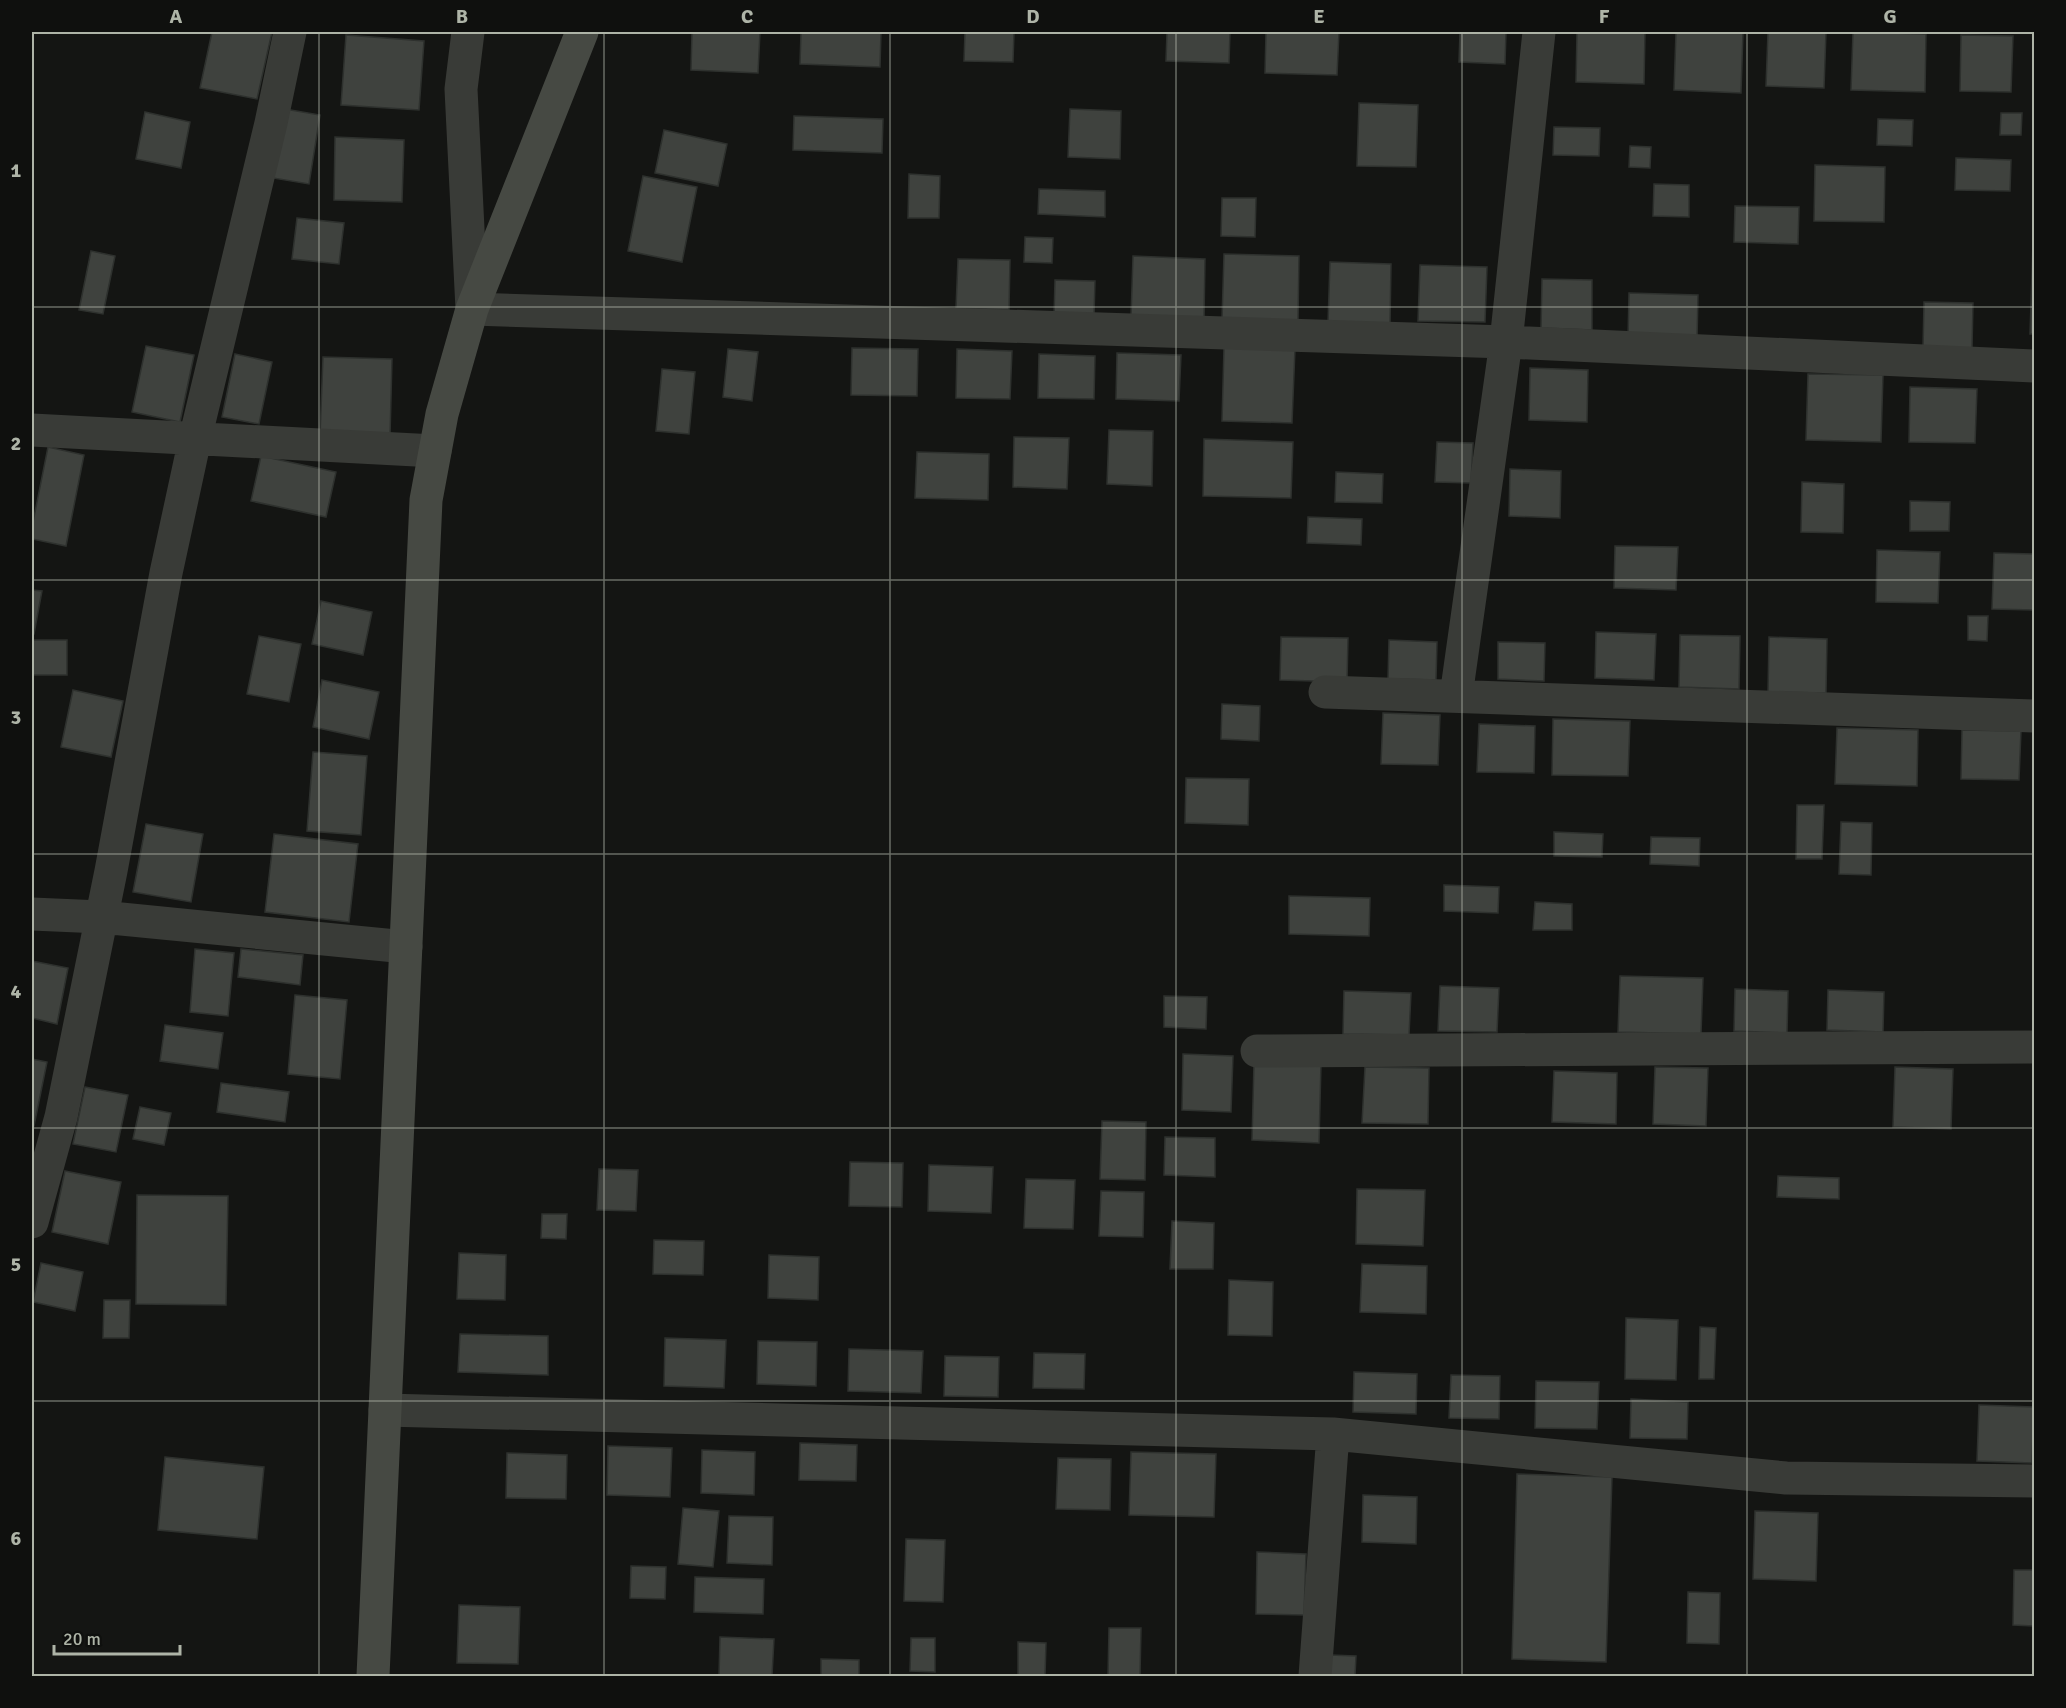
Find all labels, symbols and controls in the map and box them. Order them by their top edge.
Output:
text: A [170,4,183,29]
text: B [456,4,468,29]
text: C [741,4,753,29]
text: D [1026,4,1040,29]
text: E [1313,4,1325,29]
text: F [1599,4,1610,29]
text: G [1883,4,1897,29]
text: 1 [11,158,22,183]
text: 2 [11,431,21,456]
text: 3 [11,705,21,730]
text: 4 [11,979,22,1004]
text: 5 [11,1252,21,1277]
text: 6 [11,1526,22,1551]
scale bar [54,1618,180,1656]
text: 20 m [63,1628,101,1650]

